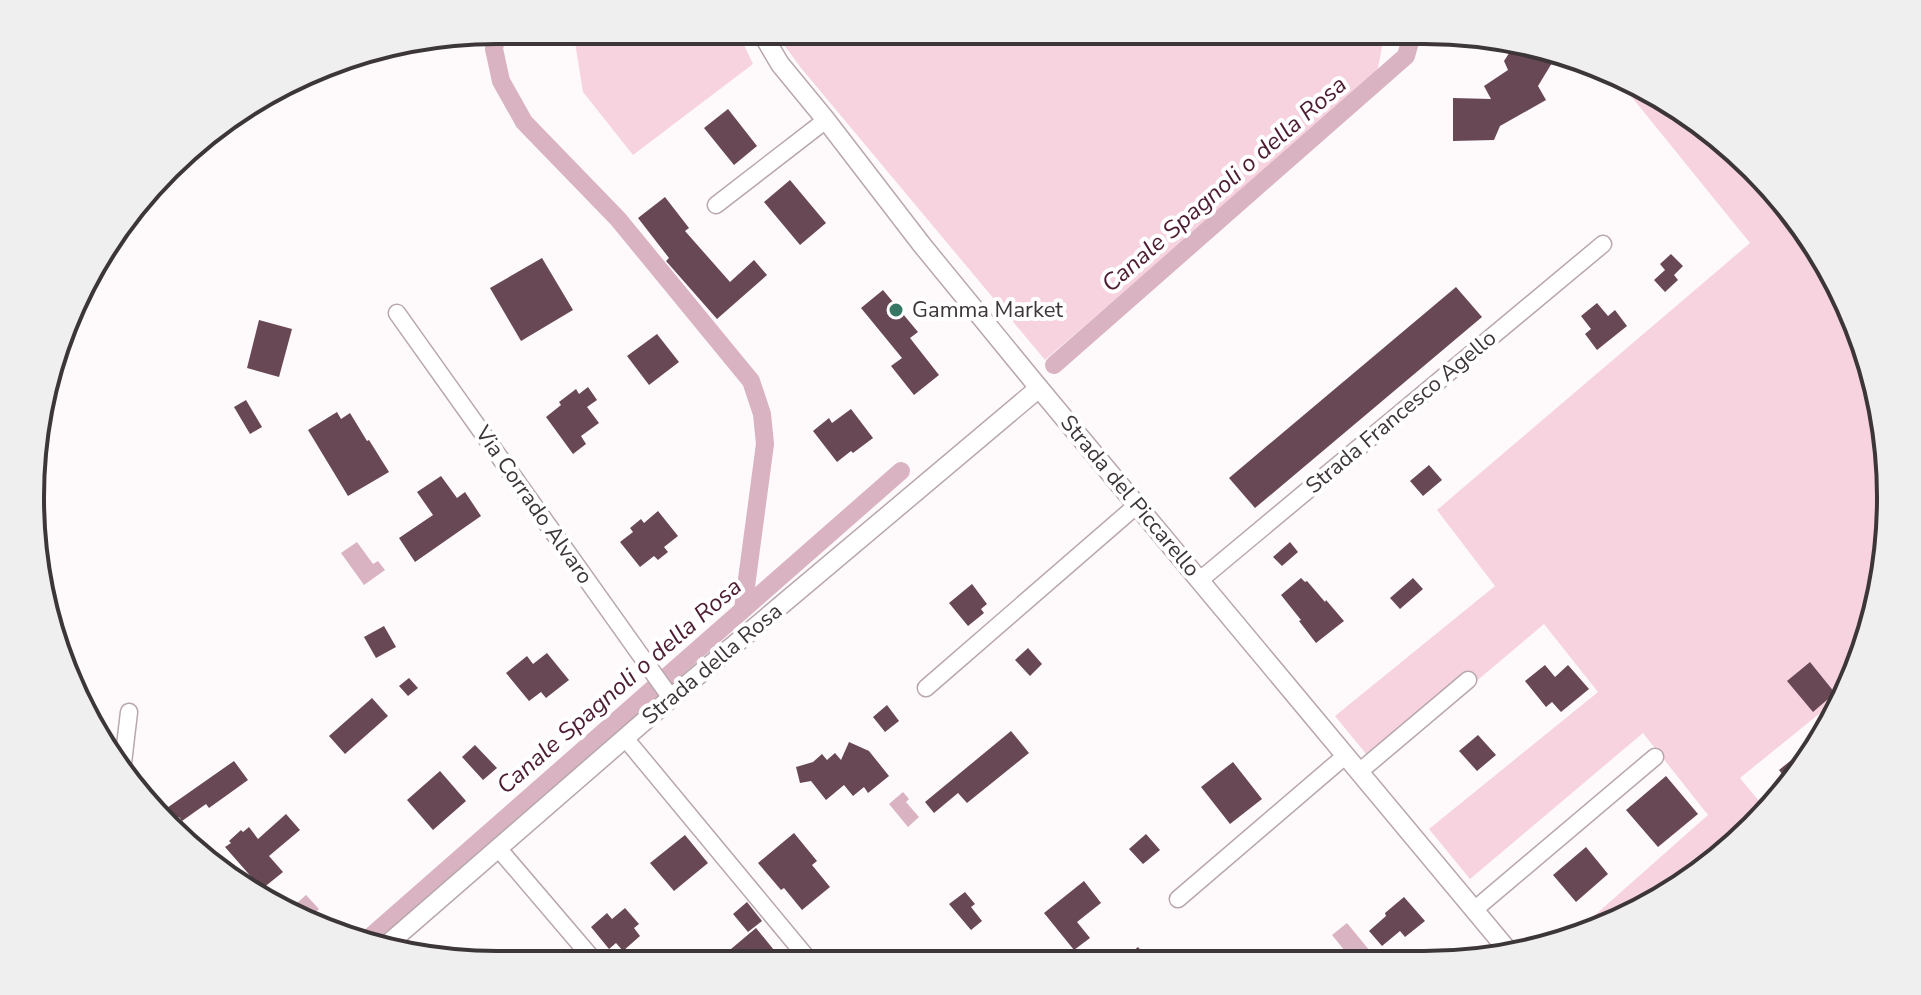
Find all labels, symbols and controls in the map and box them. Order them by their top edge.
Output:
water label: Canale Spagnoli o della Rosa [1095,69,1353,299]
place label: Gamma Market [912,295,1063,325]
marker: Gamma Market [887,301,905,319]
street label: Strada Francesco Agello [1299,323,1503,501]
street label: Strada del Piccarello [1053,409,1207,583]
street label: Via Corrado Alvaro [468,419,600,590]
water label: Canale Spagnoli o della Rosa [490,571,748,801]
street label: Strada della Rosa [635,596,789,732]

